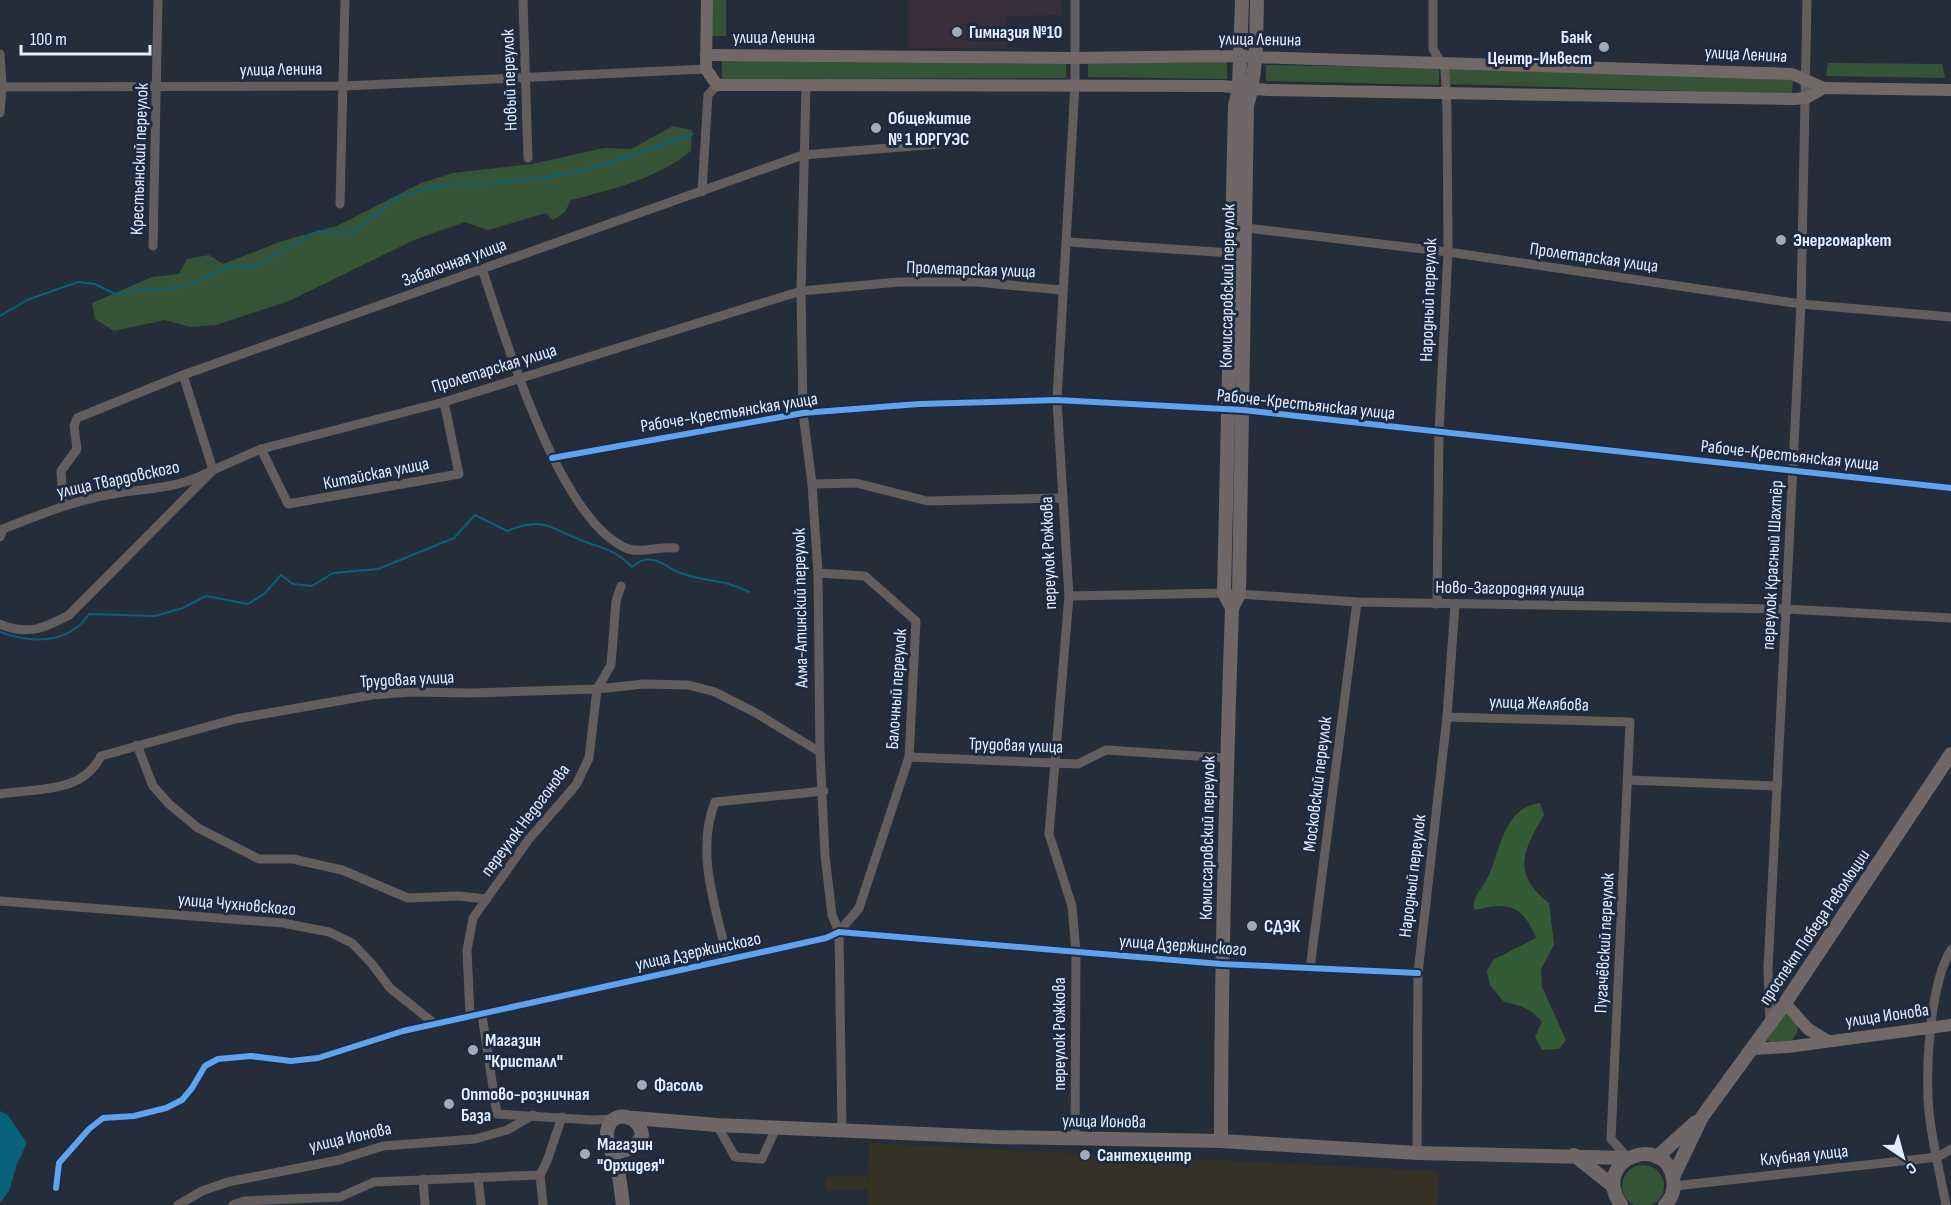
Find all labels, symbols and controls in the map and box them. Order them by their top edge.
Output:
scale bar [21,18,150,56]
place label: Гимназия №10 [969,22,1062,43]
marker: Гимназия №10 [950,25,964,39]
street label: улица Ленина [733,27,815,48]
place label: Банк Центр-Инвест [1488,27,1592,69]
street label: улица Ленина [1219,28,1302,51]
text: 100 m [30,29,67,50]
street label: Новый переулок [497,29,522,131]
marker: Банк Центр-Инвест [1597,40,1611,54]
street label: улица Ленина [1704,42,1788,67]
street label: улица Ленина [240,58,323,81]
street label: Крестьянский переулок [126,83,153,235]
place label: Общежитие № 1 ЮРГУЭС [888,108,971,150]
marker: Общежитие № 1 ЮРГУЭС [869,121,883,135]
street label: Комиссаровский переулок [1216,204,1239,368]
place label: Энергомаркет [1793,230,1892,251]
marker: Энергомаркет [1774,233,1788,247]
street label: Забалочная улица [399,234,509,291]
street label: Народный переулок [1416,238,1441,362]
street label: Пролетарская улица [1528,238,1660,277]
street label: Пролетарская улица [906,257,1036,282]
street label: Пролетарская улица [429,339,559,397]
street label: Рабоче-Крестьянская улица [1216,385,1396,424]
street label: Рабоче-Крестьянская улица [639,388,819,437]
street label: Рабоче-Крестьянская улица [1700,436,1880,475]
street label: Китайская улица [321,453,431,494]
street label: улица Твардовского [55,456,181,503]
street label: переулок Красный Шахтёр [1758,480,1787,650]
street label: переулок Рожкова [1036,496,1061,610]
street label: Алма-Атинский переулок [789,528,812,689]
street label: Ново-Загородняя улица [1435,577,1585,600]
street label: Балочный переулок [882,628,911,750]
street label: Трудовая улица [359,667,455,692]
street label: улица Желябова [1489,691,1589,716]
street label: Московский переулок [1299,715,1336,853]
street label: Трудовая улица [968,733,1064,758]
street label: Комиссаровский переулок [1196,756,1219,920]
street label: переулок Недогонова [476,760,574,880]
street label: Народный переулок [1395,813,1430,939]
street label: проспект Победа Революции [1754,845,1874,1009]
street label: Пугачёвский переулок [1590,872,1619,1014]
street label: улица Чухновского [177,889,297,920]
place label: СДЭК [1264,916,1301,937]
marker: СДЭК [1245,919,1259,933]
street label: улица Дзержинского [633,928,763,975]
street label: улица Дзержинского [1118,931,1248,960]
street label: переулок Рожкова [1049,977,1070,1091]
street label: улица Ионова [1844,999,1930,1032]
place label: Магазин "Кристалл" [485,1030,563,1072]
marker: Магазин "Кристалл" [466,1043,480,1057]
place label: Фасоль [654,1075,703,1096]
marker: Фасоль [635,1078,649,1092]
place label: Оптово-розничная База [461,1084,590,1126]
marker: Оптово-розничная База [442,1097,456,1111]
street label: улица Ионова [1062,1110,1146,1133]
street label: улица Ионова [307,1118,393,1157]
north arrow [1873,1127,1933,1187]
place label: Магазин "Орхидея" [597,1134,665,1176]
street label: Клубная улица [1759,1140,1849,1171]
place label: Сантехцентр [1097,1145,1192,1166]
marker: Магазин "Орхидея" [578,1147,592,1161]
marker: Сантехцентр [1078,1148,1092,1162]
text: С [1902,1158,1920,1178]

